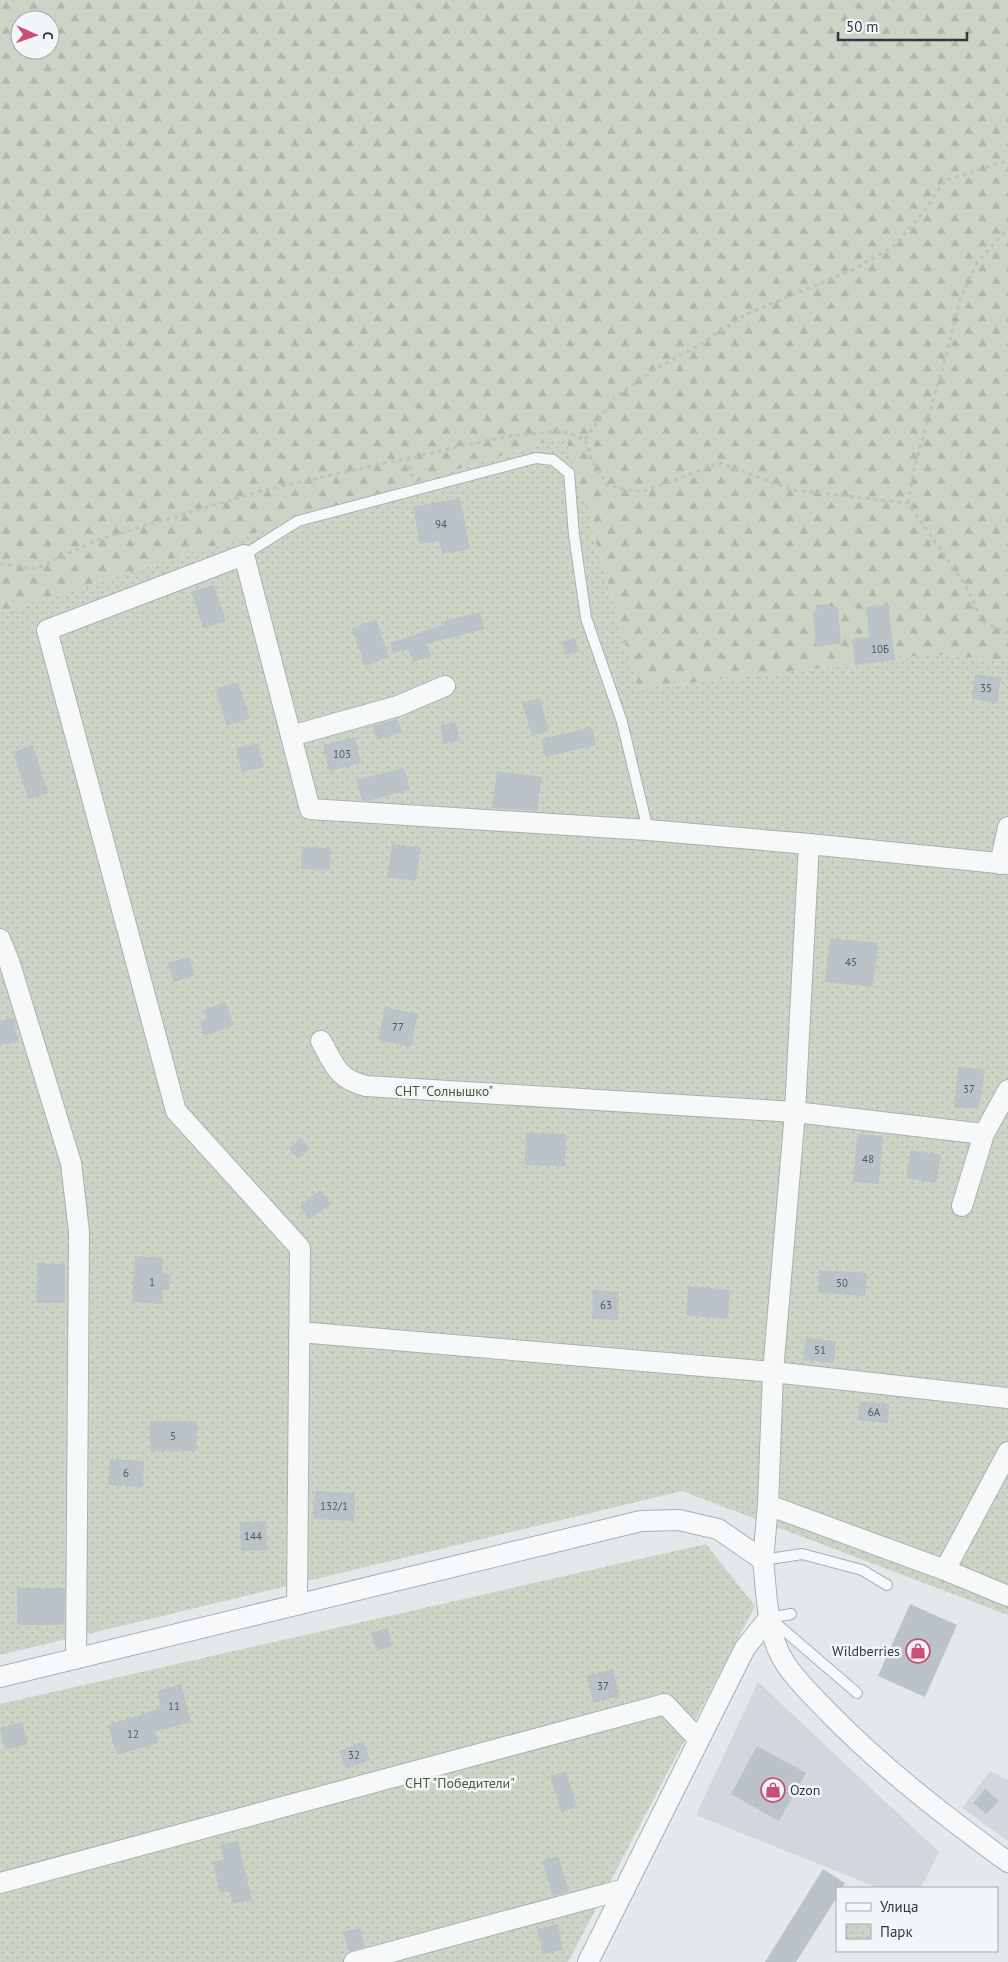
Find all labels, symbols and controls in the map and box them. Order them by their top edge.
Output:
north arrow [10,10,60,60]
scale bar [838,10,967,42]
text: 50 m [846,17,879,36]
text: С [39,31,57,40]
house number: 94 [435,517,447,531]
house number: 10Б [871,642,889,656]
house number: 35 [980,681,992,695]
house number: 103 [333,747,351,761]
house number: 45 [845,955,857,969]
house number: 77 [392,1020,404,1034]
park label: СНТ "Солнышко" [395,1082,493,1100]
house number: 37 [963,1082,975,1096]
house number: 48 [862,1152,874,1166]
house number: 1 [149,1275,155,1289]
house number: 50 [836,1276,848,1290]
house number: 63 [600,1298,612,1312]
house number: 51 [814,1343,826,1357]
house number: 6А [868,1405,881,1419]
house number: 5 [170,1429,176,1443]
house number: 6 [123,1466,129,1480]
house number: 132/1 [320,1499,348,1513]
house number: 144 [244,1529,262,1543]
shop icon: Wildberries [905,1638,931,1664]
place label: Wildberries [832,1642,900,1660]
house number: 37 [597,1679,609,1693]
house number: 11 [168,1699,180,1713]
house number: 12 [127,1727,139,1741]
house number: 32 [348,1748,360,1762]
park label: СНТ "Победители" [405,1774,515,1792]
shop icon: Ozon [760,1777,786,1803]
place label: Ozon [790,1781,820,1799]
legend [836,1887,998,1952]
text: Улица [880,1897,918,1916]
text: Парк [880,1922,913,1941]

